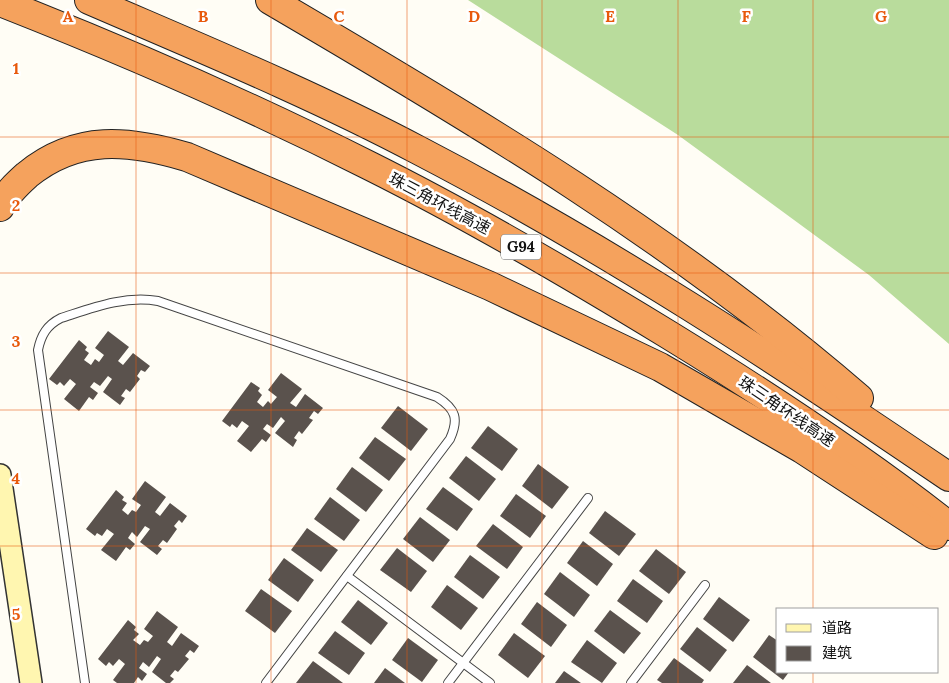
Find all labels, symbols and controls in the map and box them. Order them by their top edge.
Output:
text: A [63,6,74,26]
text: B [198,6,209,26]
text: C [333,6,345,26]
text: D [468,6,480,26]
text: E [605,6,615,26]
text: F [741,6,751,26]
text: G [875,6,887,26]
text: 1 [13,58,19,78]
street label: 珠三角环线高速 [386,168,494,238]
text: 2 [12,195,20,215]
road number: G94 [501,234,541,260]
text: 3 [12,331,21,351]
street label: 珠三角环线高速 [735,371,839,451]
text: 4 [12,468,21,488]
text: 5 [12,604,21,624]
legend [776,608,939,673]
text: 道路 [822,618,852,637]
text: 建筑 [822,643,852,662]

